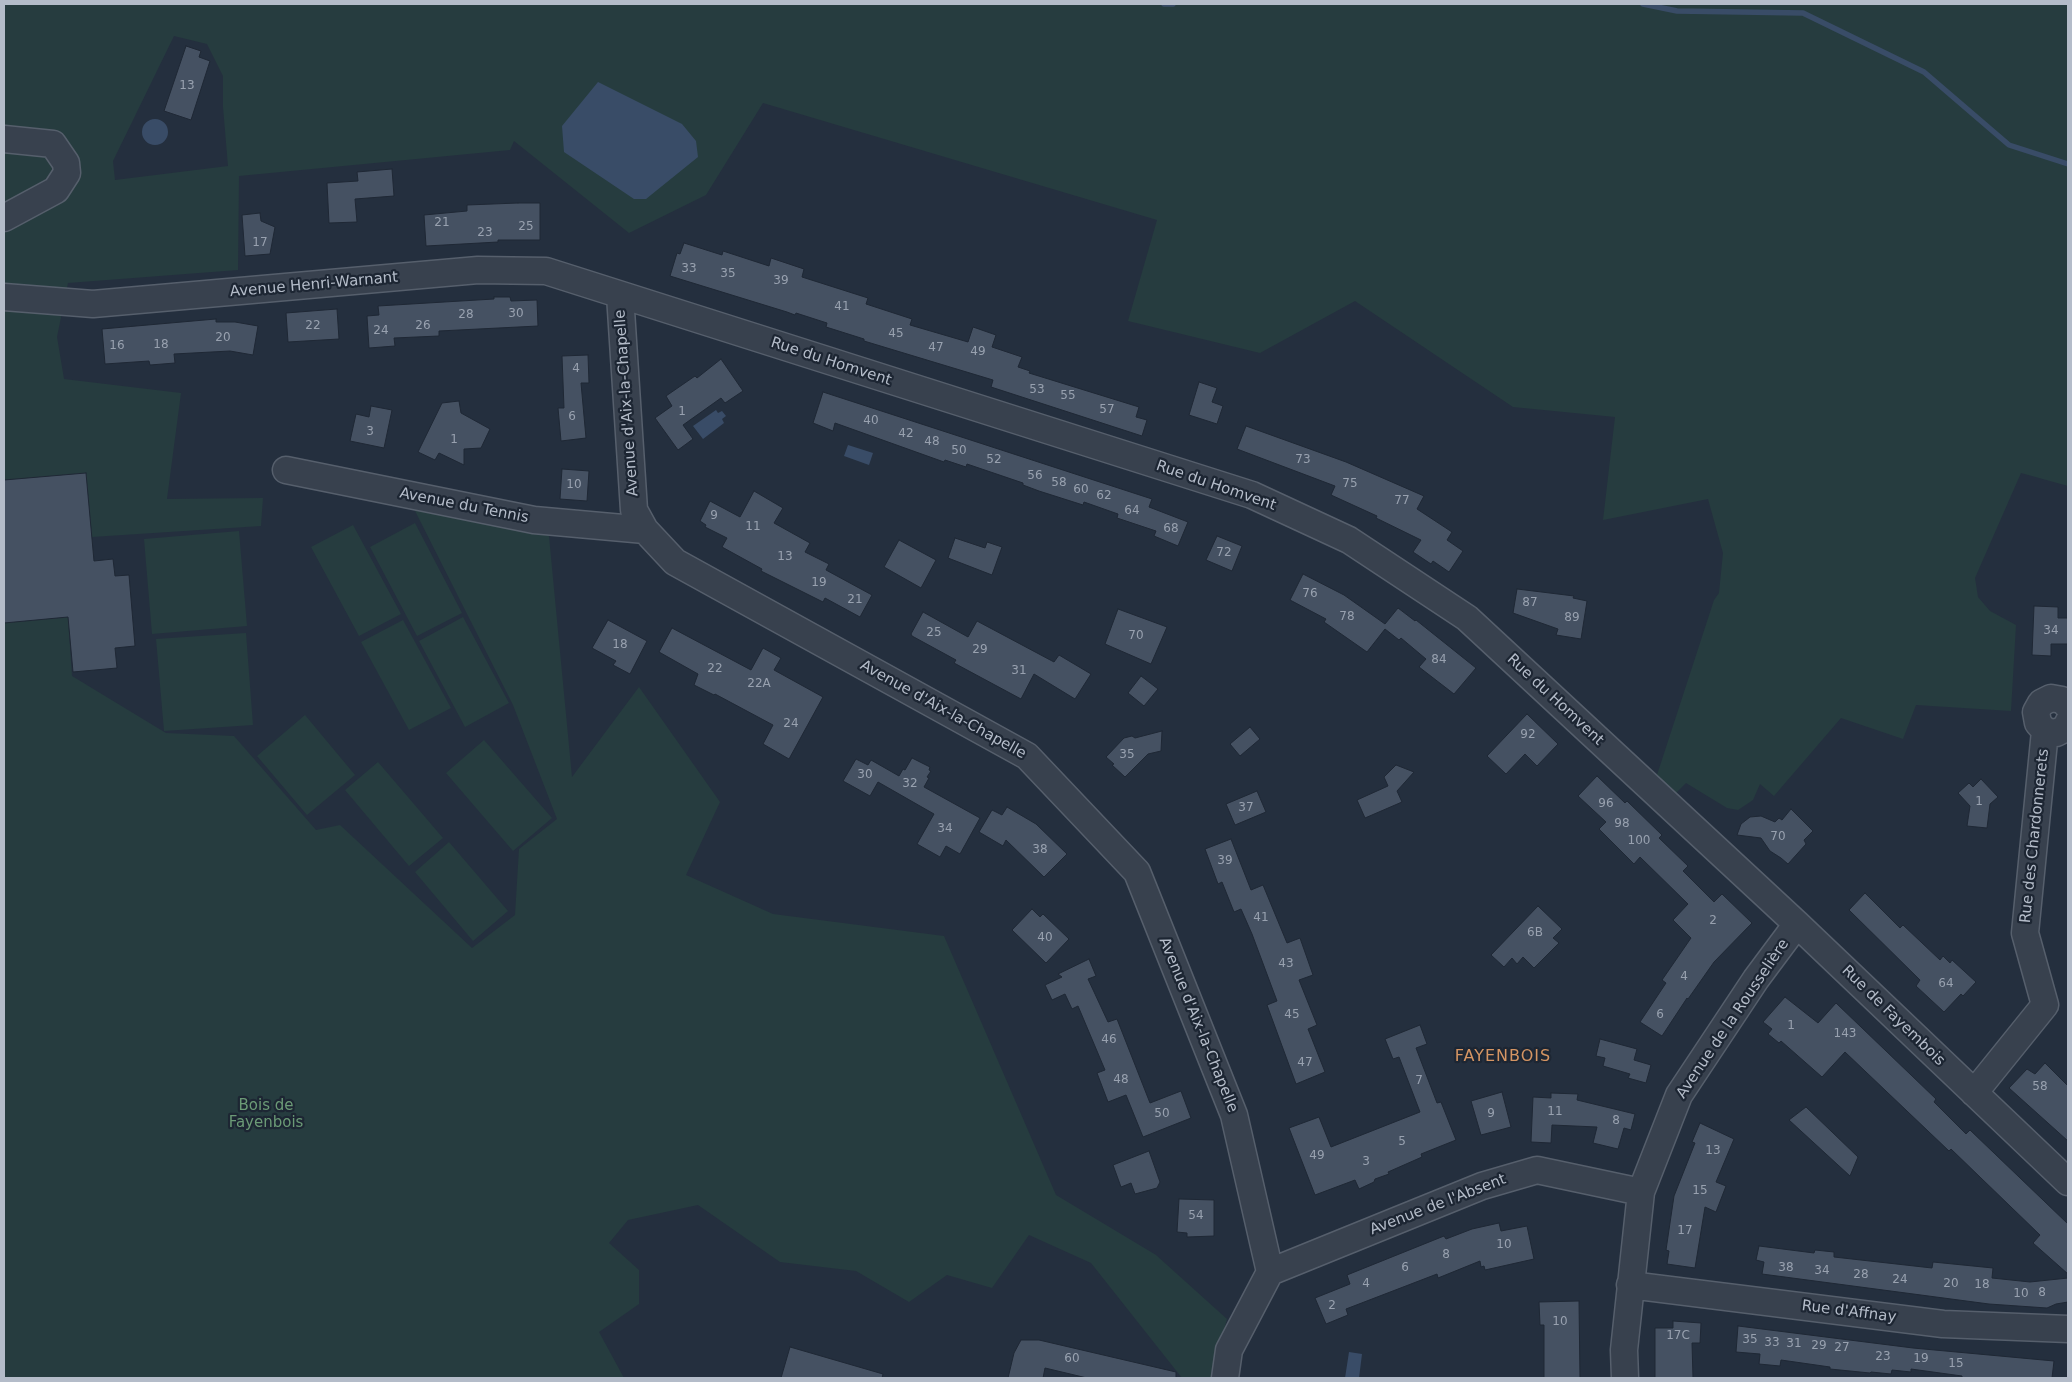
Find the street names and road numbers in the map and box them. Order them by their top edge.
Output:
street label: Avenue Henri-Warnant [229,269,399,301]
street label: Avenue d'Aix-la-Chapelle [611,309,643,497]
street label: Rue du Homvent [768,334,894,390]
street label: Rue du Homvent [1154,457,1278,515]
street label: Avenue du Tennis [398,485,530,527]
street label: Rue du Homvent [1503,651,1607,749]
street label: Avenue d'Aix-la-Chapelle [857,657,1029,763]
street label: Rue des Chardonnerets [2017,748,2053,924]
street label: Avenue d'Aix-la-Chapelle [1155,935,1241,1115]
street label: Avenue de la Rousselière [1673,936,1793,1102]
street label: Rue de Fayembois [1838,962,1948,1070]
street label: Avenue de l'Absent [1367,1171,1509,1239]
street label: Rue d'Affnay [1801,1297,1897,1327]

